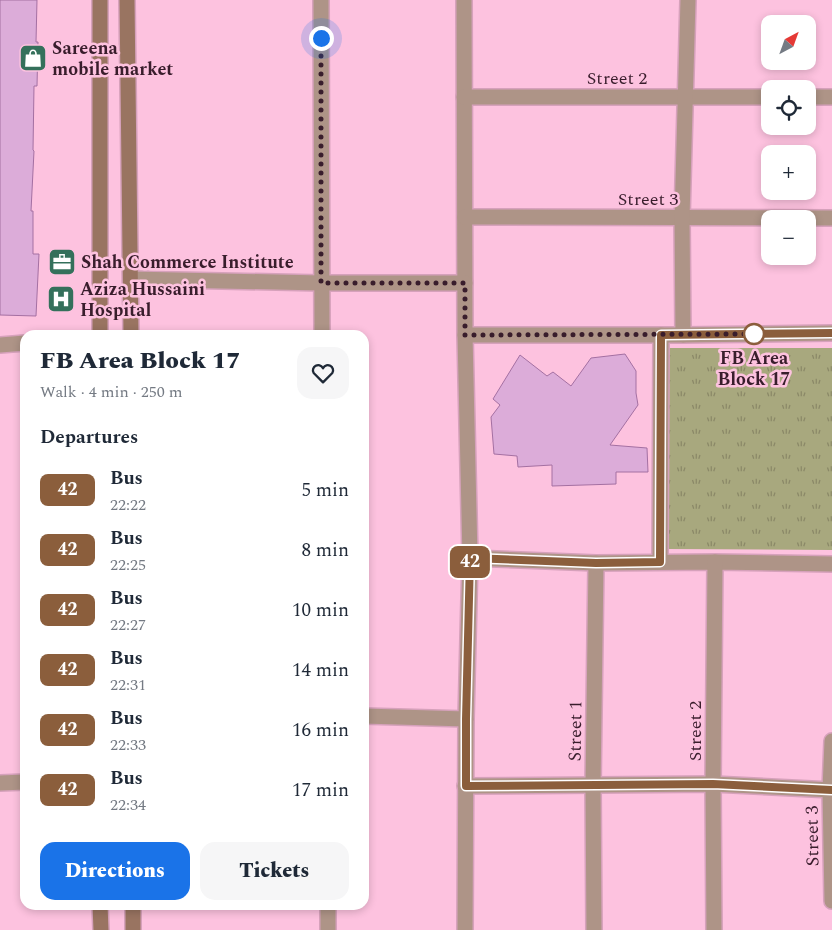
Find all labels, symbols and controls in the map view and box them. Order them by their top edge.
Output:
north arrow [761,15,816,70]
map controls [761,15,816,265]
your location [309,26,334,51]
place label: Sareena mobile market [52,35,173,83]
shop icon: Sareena mobile market [18,43,48,73]
street label: Street 2 [587,65,647,92]
button: locate [761,80,816,135]
button: + [761,145,816,200]
street label: Street 3 [618,186,678,213]
button: − [761,210,816,265]
office icon: Shah Commerce Institute [47,247,77,277]
place label: Shah Commerce Institute [81,249,294,276]
place label: Aziza Hussaini Hospital [80,276,205,324]
hospital icon: Aziza Hussaini Hospital [46,284,76,314]
marker: FB Area Block 17 [743,323,765,345]
text: FB Area Block 17 [40,343,241,379]
place label: FB Area Block 17 [718,345,790,393]
button: heart [297,347,349,399]
text: Walk · 4 min · 250 m [40,380,183,404]
text: Departures [40,423,138,452]
text: Bus [110,464,143,493]
text: 42 [57,476,78,503]
text: 5 min [301,476,349,505]
text: 22:22 [110,493,146,517]
text: Bus [110,524,143,553]
text: 42 [57,536,78,563]
text: 8 min [301,536,349,565]
line badge: 42 [448,546,492,578]
text: 42 [460,548,480,575]
text: 22:25 [110,553,146,577]
text: Bus [110,584,143,613]
text: 42 [57,596,78,623]
text: 10 min [292,596,349,625]
text: 22:27 [110,613,146,637]
text: Bus [110,644,143,673]
text: 42 [57,656,78,683]
text: 14 min [292,656,349,685]
text: 22:31 [110,673,146,697]
street label: Street 1 [561,700,590,762]
street label: Street 2 [682,701,709,761]
text: Bus [110,704,143,733]
text: 42 [57,716,78,743]
text: 16 min [292,716,349,745]
text: 22:33 [110,733,146,757]
text: Bus [110,764,143,793]
text: 42 [57,776,78,803]
text: 17 min [292,776,349,805]
text: 22:34 [110,793,146,817]
street label: Street 3 [798,805,827,867]
button: Directions [40,842,190,900]
button: Tickets [200,842,349,900]

